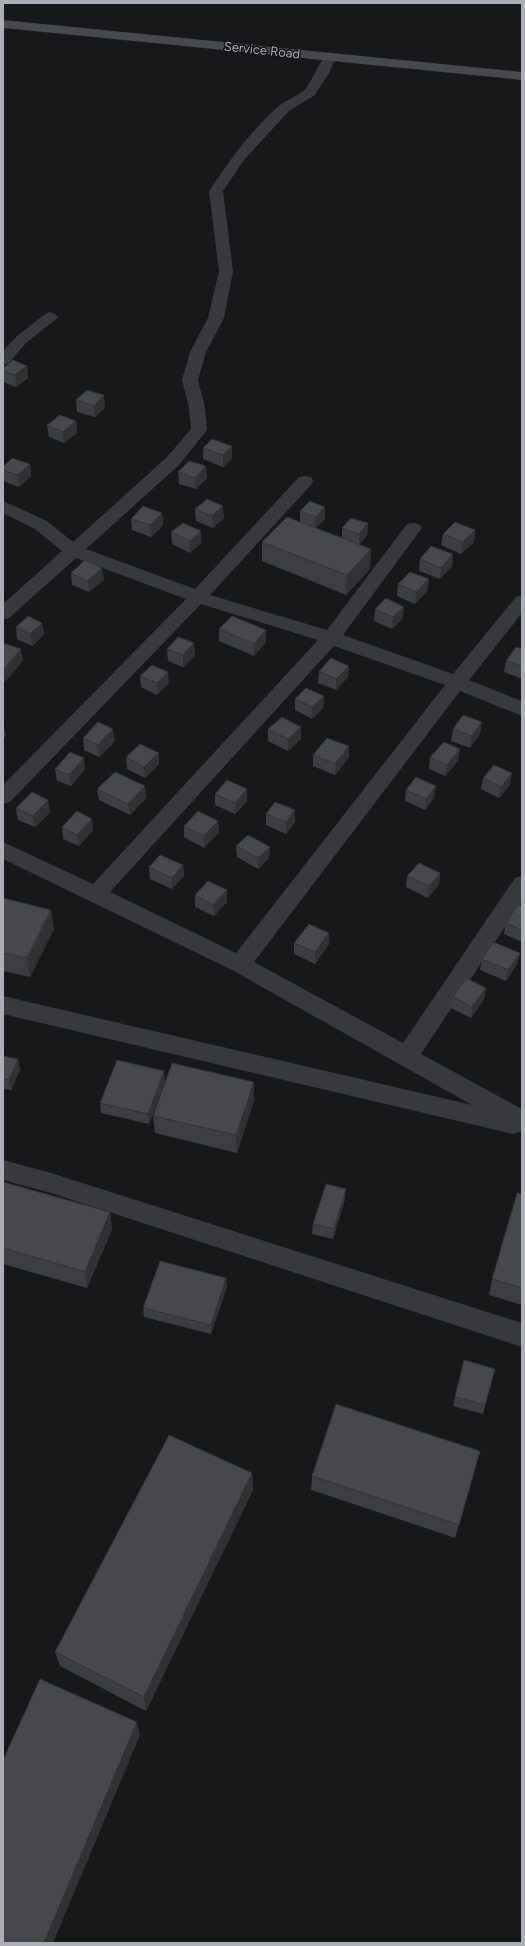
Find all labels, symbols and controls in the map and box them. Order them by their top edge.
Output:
street label: Service Road [223,39,301,61]

